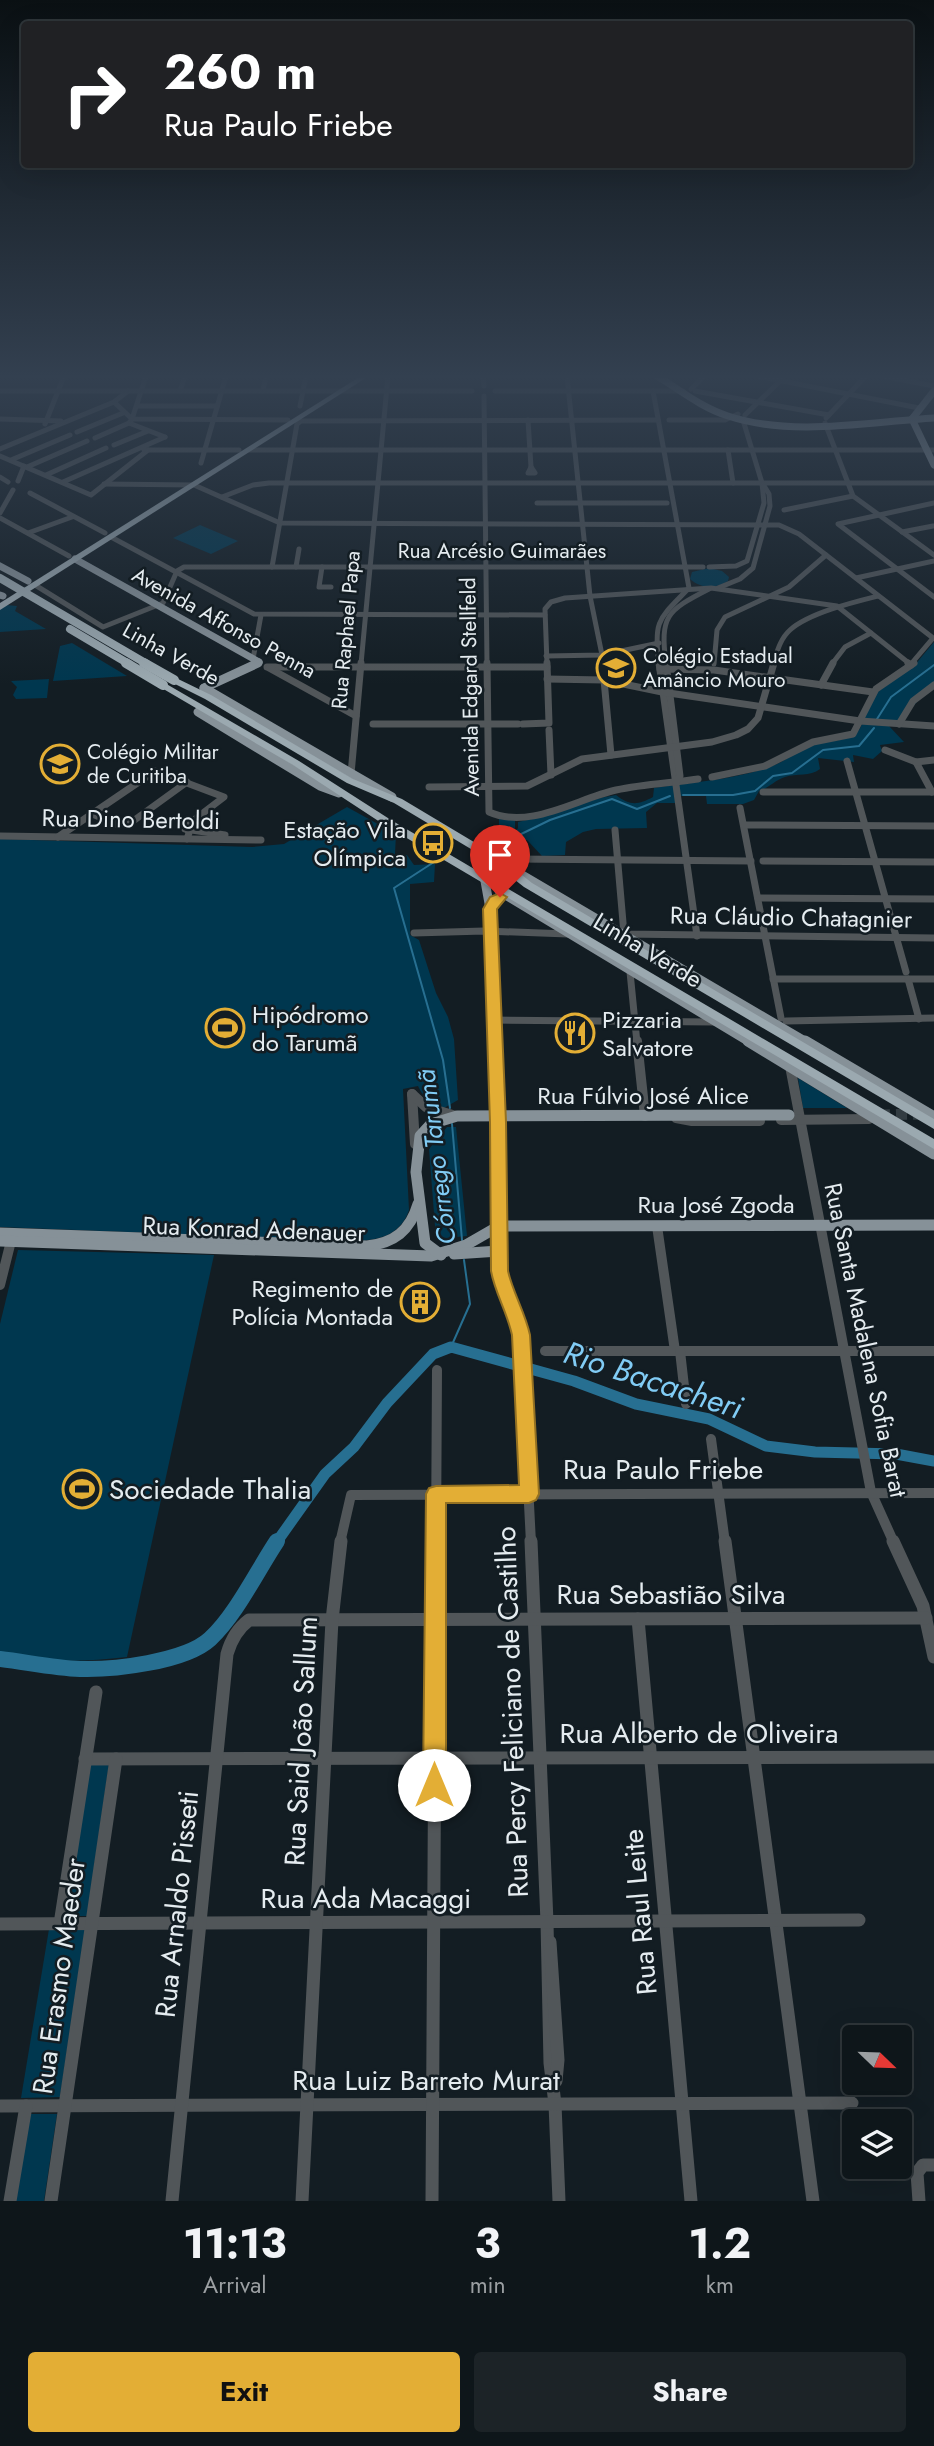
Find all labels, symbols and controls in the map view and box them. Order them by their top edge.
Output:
text: 260 m [164,37,316,107]
icon: right [49,49,140,140]
text: Rua Paulo Friebe [164,102,393,148]
street label: Rua Arcésio Guimarães [398,536,606,566]
street label: Rua Raphael Papa [324,549,368,711]
street label: Avenida Affonso Penna [127,560,321,686]
street label: Avenida Edgard Stellfeld [453,577,487,797]
street label: Linha Verde [117,615,225,693]
place label: Colégio Estadual Amâncio Mouro [643,641,793,695]
school or university icon: Colégio Estadual Amâncio Mouro [595,647,637,689]
place label: Colégio Militar de Curitiba [87,737,220,791]
school or university icon: Colégio Militar de Curitiba [39,743,81,785]
street label: Rua Dino Bertoldi [41,800,221,838]
place label: Estação Vila Olímpica [283,812,406,875]
bus stop icon: Estação Vila Olímpica [412,822,454,864]
pin [470,825,530,897]
icon: arrive [481,836,519,874]
street label: Rua Cláudio Chatagnier [670,897,913,937]
street label: Linha Verde [587,904,709,996]
place label: Hipódromo do Tarumã [252,997,369,1060]
place label: Pizzaria Salvatore [602,1002,693,1065]
sports icon: Hipódromo do Tarumã [204,1007,246,1049]
restaurant icon: Pizzaria Salvatore [554,1012,596,1054]
water label: Córrego Tarumã [406,1067,466,1247]
street label: Rua Fúlvio José Alice [537,1078,749,1113]
street label: Rua Santa Madalena Sofia Barat [816,1180,916,1501]
street label: Rua José Zgoda [637,1187,795,1222]
street label: Rua Konrad Adenauer [142,1208,367,1250]
place label: Regimento de Polícia Montada [232,1271,393,1334]
building icon: Regimento de Polícia Montada [399,1281,441,1323]
water label: Rio Bacacheri [558,1329,749,1431]
street label: Rua Paulo Friebe [563,1449,763,1490]
sports icon: Sociedade Thalia [61,1468,103,1510]
place label: Sociedade Thalia [109,1469,311,1510]
street label: Rua Percy Feliciano de Castilho [485,1526,539,1898]
street label: Rua Sebastião Silva [557,1574,785,1615]
street label: Rua Said João Sallum [274,1615,328,1867]
street label: Rua Alberto de Oliveira [560,1713,838,1754]
position arrow [397,1748,471,1822]
street label: Rua Arnaldo Pisseti [145,1788,209,2020]
street label: Rua Raul Leite [612,1827,668,1997]
street label: Rua Erasmo Maeder [22,1855,96,2097]
street label: Rua Ada Macaggi [261,1878,471,1919]
north arrow [842,2025,912,2095]
map controls [842,2025,912,2179]
street label: Rua Luiz Barreto Murat [292,2060,560,2101]
button: layers [842,2109,912,2179]
text: 11:13 [183,2213,287,2274]
text: 3 [475,2213,501,2274]
text: 1.2 [689,2213,751,2274]
text: Arrival [203,2268,267,2302]
text: min [470,2268,506,2302]
text: km [706,2268,734,2302]
button: Exit [28,2352,460,2432]
button: Share [474,2352,906,2432]

